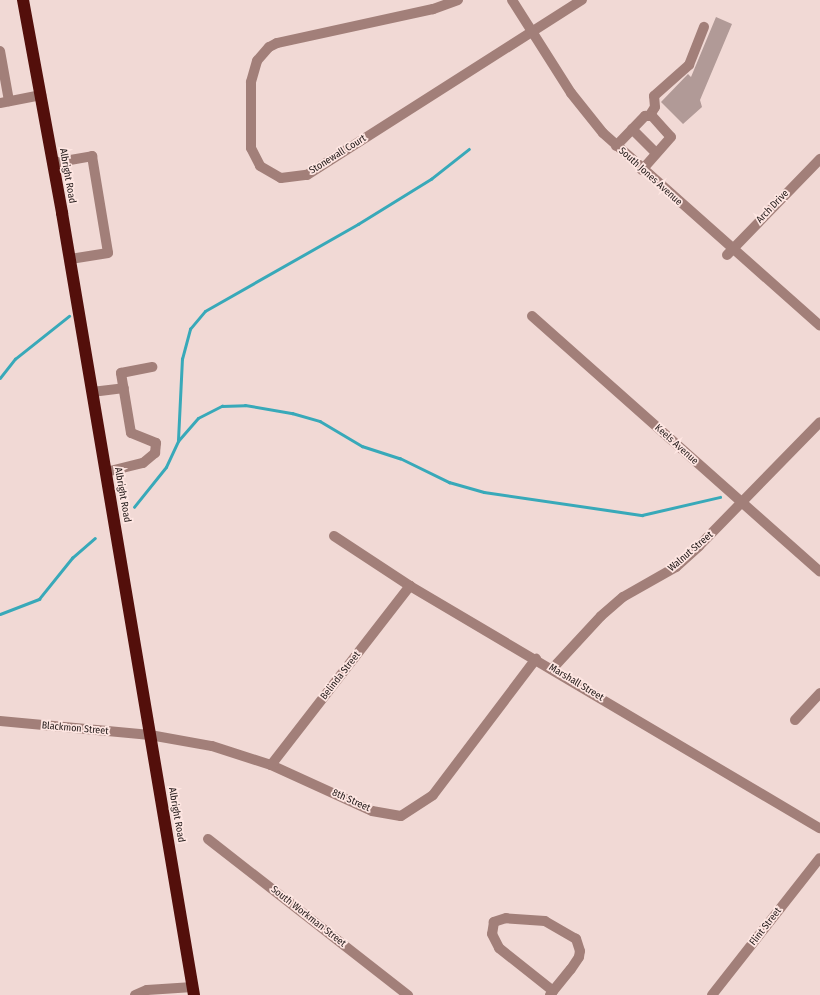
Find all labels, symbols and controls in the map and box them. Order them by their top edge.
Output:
street label: Stonewall Court [307,133,369,177]
street label: South Jones Avenue [616,145,684,209]
street label: Albright Road [56,148,78,204]
street label: Arch Drive [754,188,792,226]
street label: Keels Avenue [652,422,700,468]
street label: Albright Road [111,467,133,523]
street label: Walnut Street [666,529,716,575]
street label: Belinda Street [318,649,364,703]
street label: Marshall Street [546,662,606,704]
street label: Blackmon Street [41,720,109,738]
street label: Albright Road [165,787,187,843]
street label: 8th Street [330,787,372,815]
street label: South Workman Street [268,884,348,950]
street label: Flint Street [747,906,785,948]

